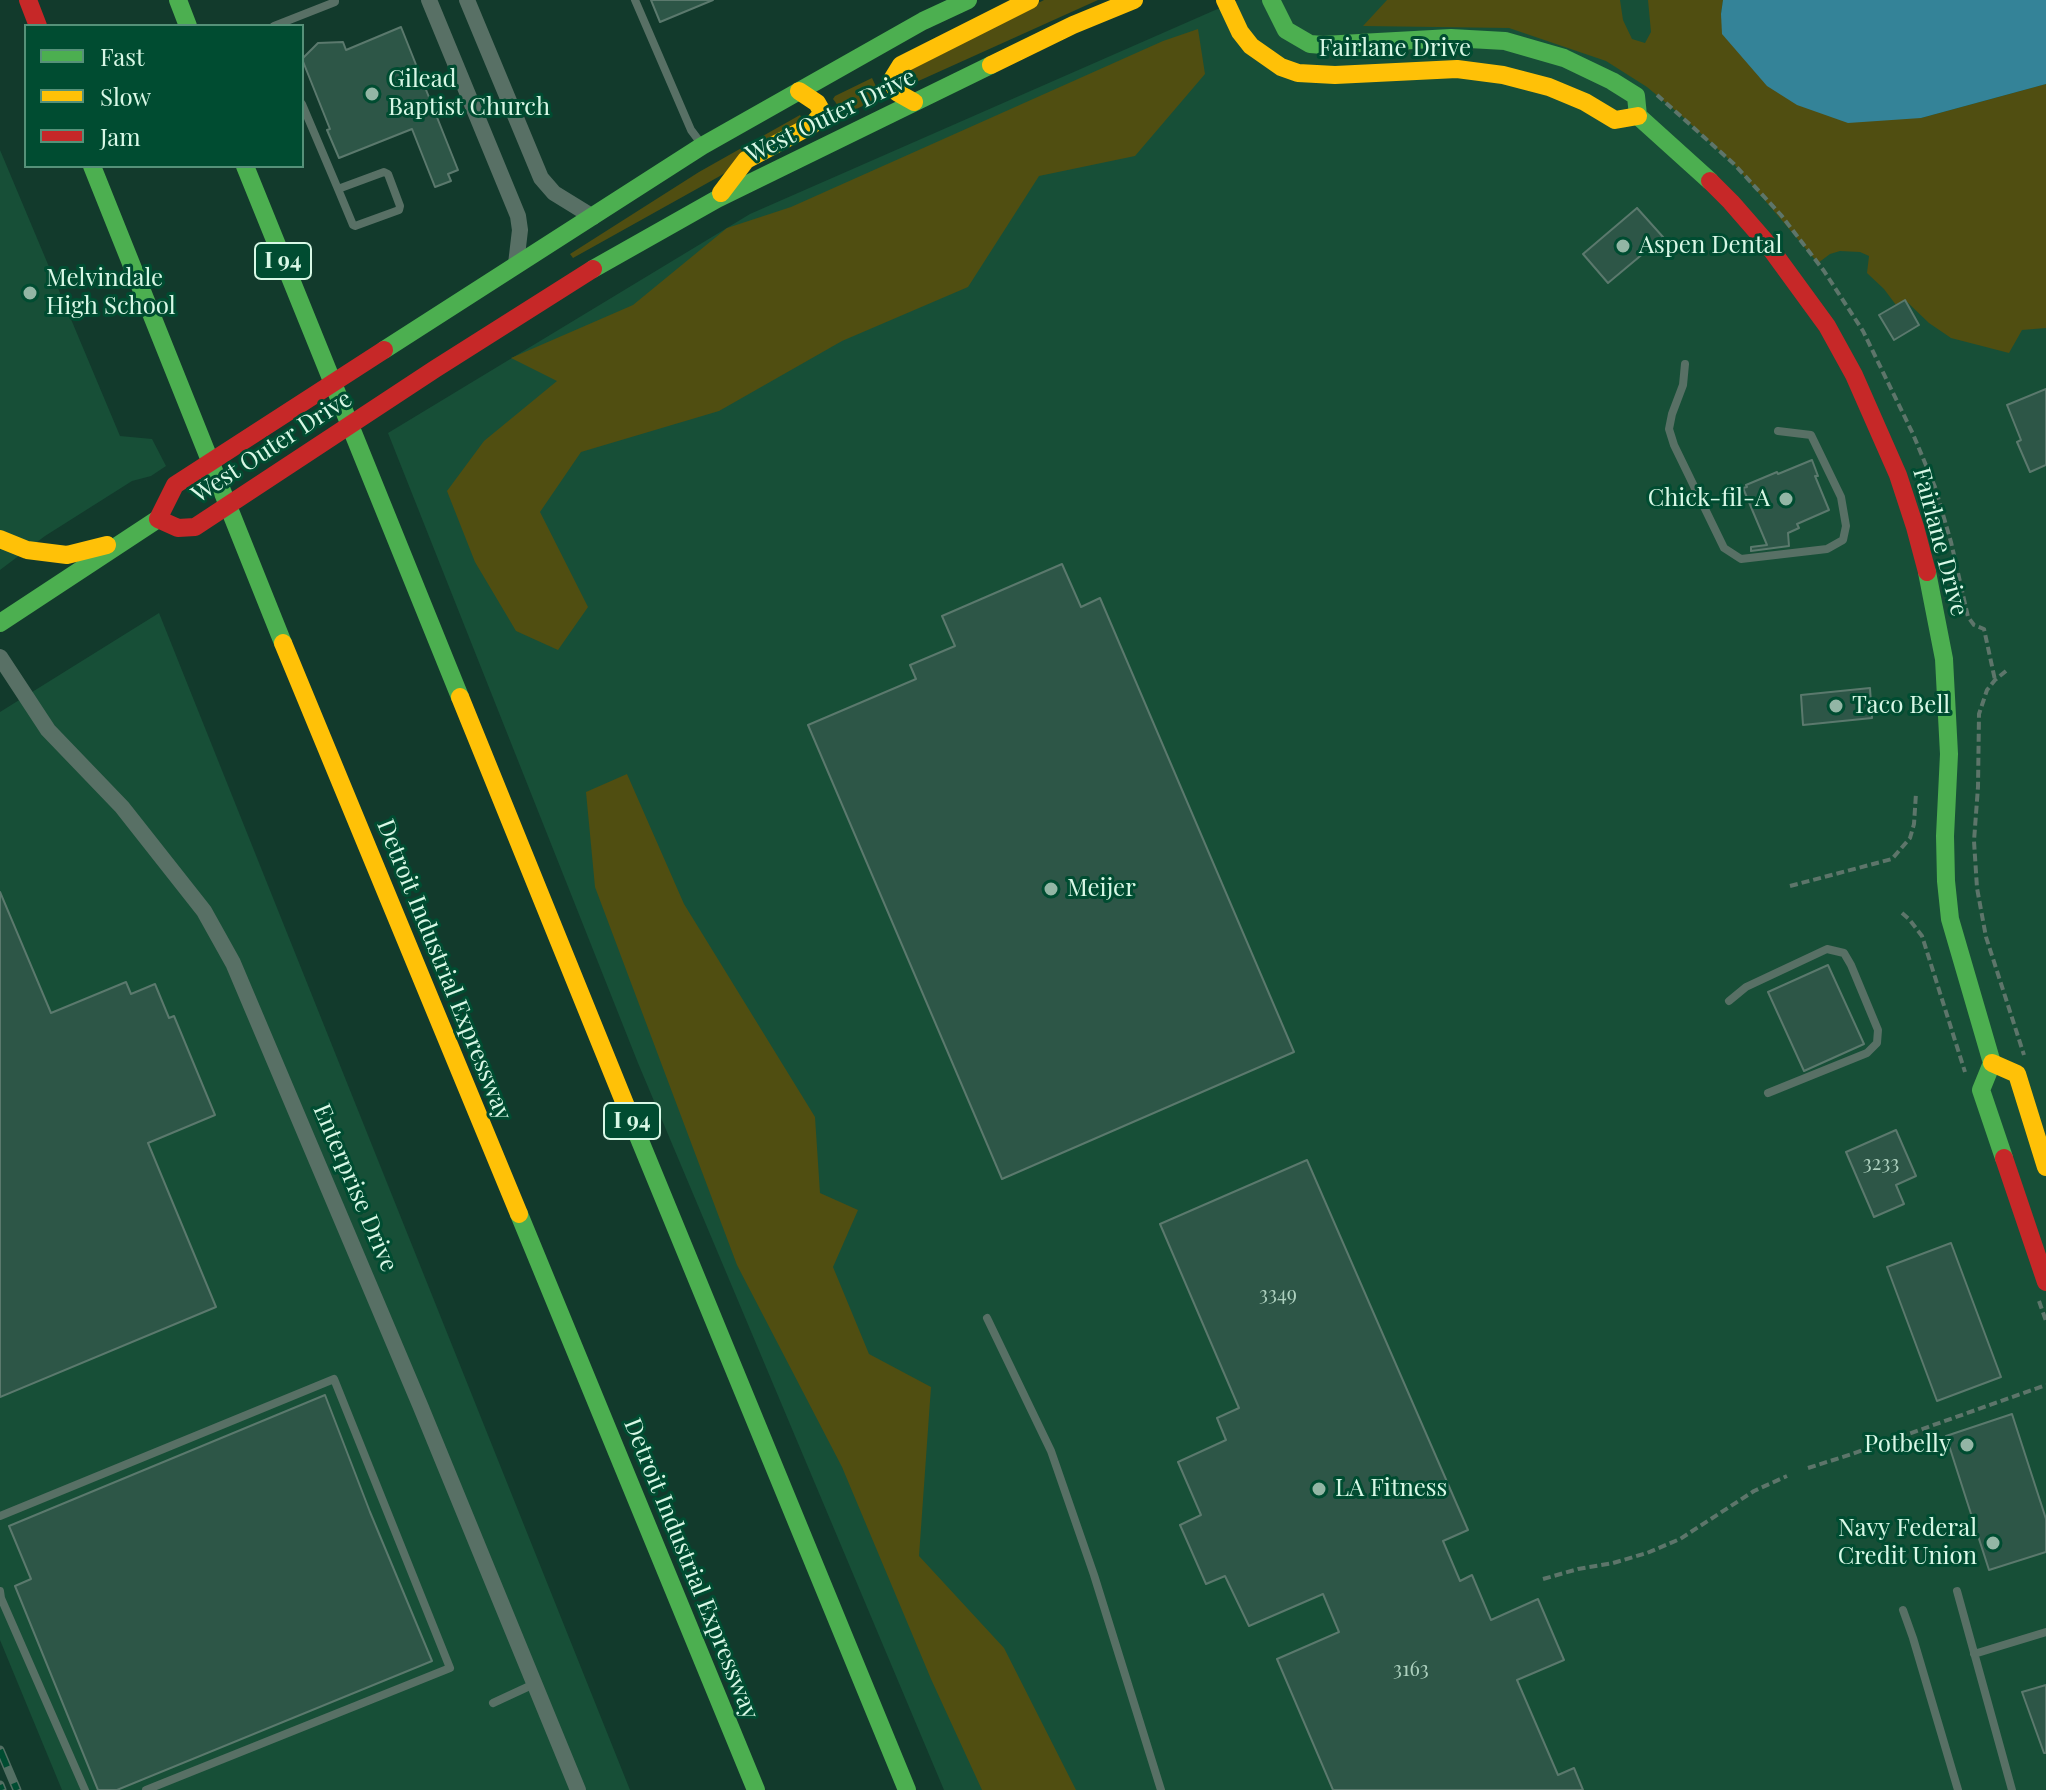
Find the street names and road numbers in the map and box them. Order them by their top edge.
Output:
street label: Fairlane Drive [1319,35,1471,63]
street label: West Outer Drive [741,62,921,170]
road number: I 94 [255,243,311,279]
street label: West Outer Drive [187,385,357,509]
street label: Fairlane Drive [1906,465,1974,619]
street label: Detroit Industrial Expressway [370,815,518,1125]
street label: Enterprise Drive [307,1100,403,1276]
road number: I 94 [604,1103,660,1139]
street label: Detroit Industrial Expressway [617,1414,765,1724]

